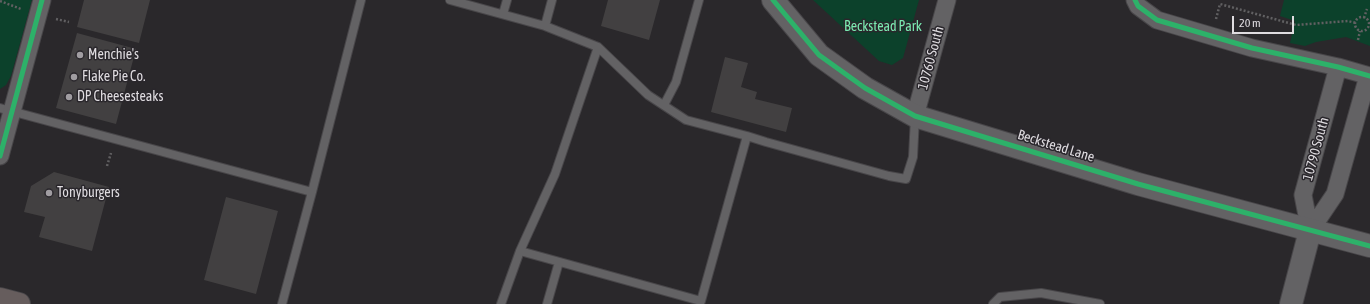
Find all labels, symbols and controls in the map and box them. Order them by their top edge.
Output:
scale bar [1234,8,1296,34]
text: 20 m [1239,16,1261,30]
park label: Beckstead Park [844,19,922,35]
street label: 10760 South [914,25,948,91]
place label: Menchie's [88,47,139,63]
marker: Menchie's [75,50,85,60]
place label: Flake Pie Co. [82,69,145,85]
marker: Flake Pie Co. [69,72,79,82]
place label: DP Cheesesteaks [77,89,163,105]
marker: DP Cheesesteaks [64,92,74,102]
street label: 10790 South [1299,116,1333,182]
street label: Beckstead Lane [1015,126,1097,166]
place label: Tonyburgers [57,185,120,201]
marker: Tonyburgers [44,188,54,198]

